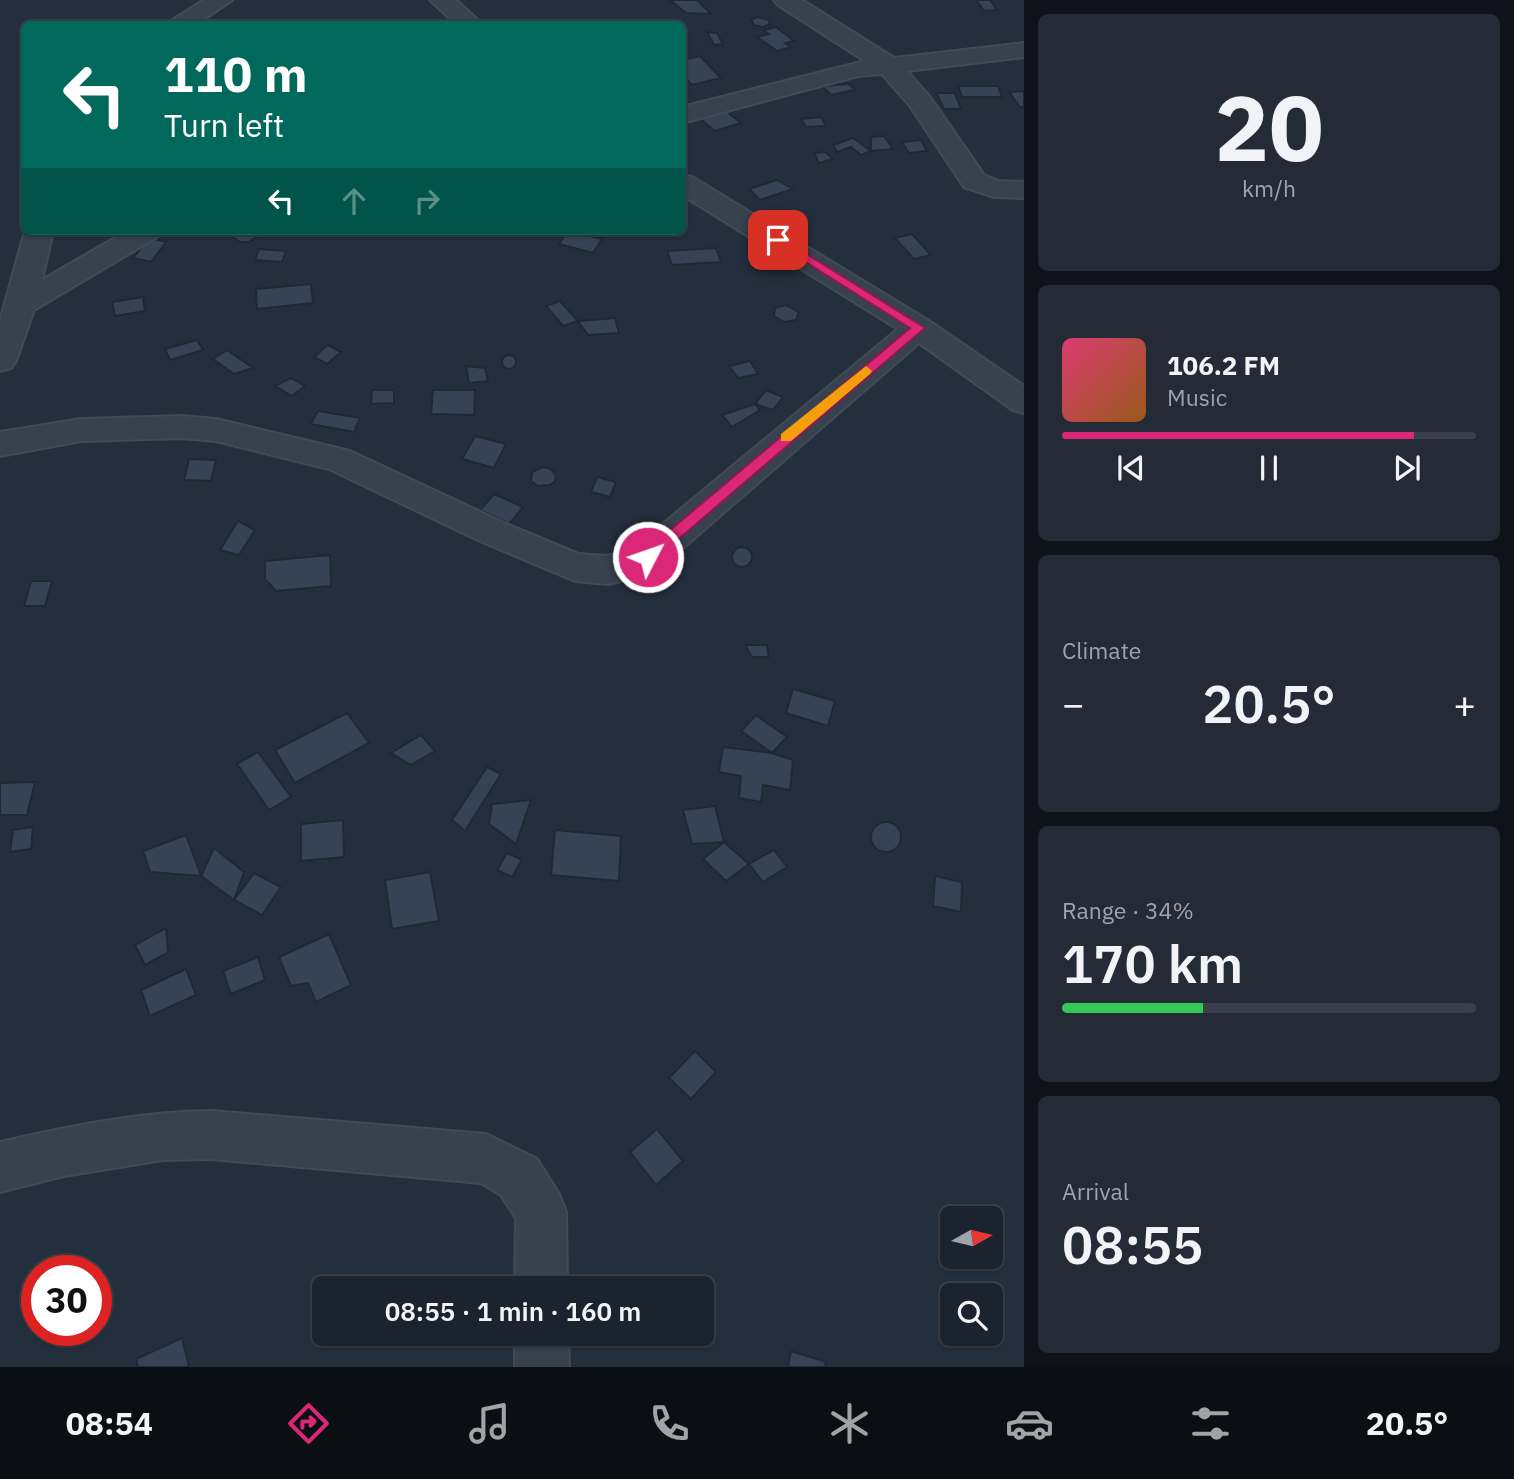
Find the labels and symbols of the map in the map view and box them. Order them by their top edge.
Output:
pin [748,210,808,270]
position arrow [611,520,685,594]
north arrow [940,1206,1003,1269]
speed limit sign: 30 [21,1255,112,1346]

